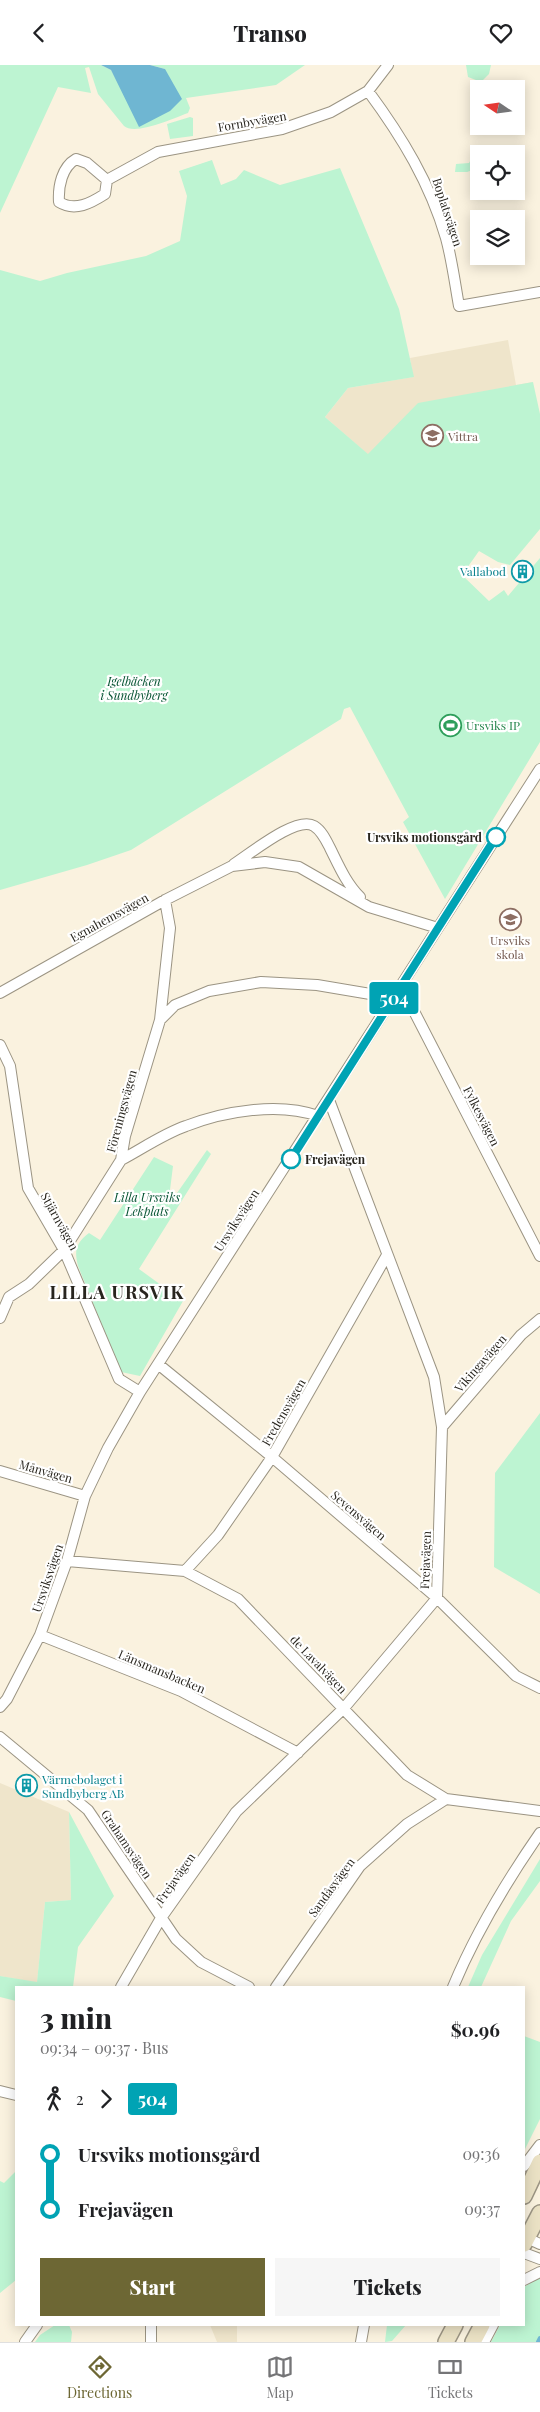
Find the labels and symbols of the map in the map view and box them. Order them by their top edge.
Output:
north arrow [470,80,525,135]
street label: Fornbyvägen [216,107,288,135]
street label: Boplatsvägen [429,176,467,248]
school or university icon: Vittra [420,424,444,448]
place label: Vittra [447,428,478,444]
building icon: Vallabod [510,559,534,583]
place label: Vallabod [459,563,506,579]
park label: Igelbäcken i Sundbyberg [100,673,169,703]
sports icon: Ursviks IP [438,713,462,737]
place label: Ursviks IP [466,717,520,733]
marker: Ursviks motionsgård [486,827,506,847]
place label: Ursviks motionsgård [367,829,482,845]
street label: Egnahemsvägen [67,889,151,945]
school or university icon: Ursviks skola [498,907,522,931]
place label: Ursviks skola [490,932,530,962]
line badge: 504 [365,982,423,1014]
street label: Föreningsvägen [102,1068,140,1154]
street label: Fylkesvägen [460,1083,504,1149]
marker: Frejavägen [281,1149,301,1169]
place label: Frejavägen [305,1151,366,1167]
street label: Ursviksvägen [210,1186,262,1254]
street label: Stjärnvägen [38,1189,82,1253]
park label: Lilla Ursviks Lekplats [113,1189,180,1219]
district label: LILLA URSVIK [50,1280,185,1304]
street label: Vikingavägen [450,1331,509,1396]
street label: Fredensvägen [257,1376,309,1448]
street label: Månvägen [18,1456,74,1486]
street label: Sevensvägen [328,1487,390,1543]
street label: Frejavägen [416,1531,434,1589]
street label: Ursviksvägen [28,1542,66,1614]
street label: de Lavalvägen [287,1631,351,1697]
street label: Länsmansbacken [116,1646,208,1696]
place label: Värmebolaget i Sundbyberg AB [41,1771,124,1801]
building icon: Värmebolaget i Sundbyberg AB [14,1774,38,1798]
street label: Grahamsvägen [98,1806,156,1882]
street label: Frejavägen [152,1850,198,1906]
street label: Sandåsvägen [304,1854,358,1920]

